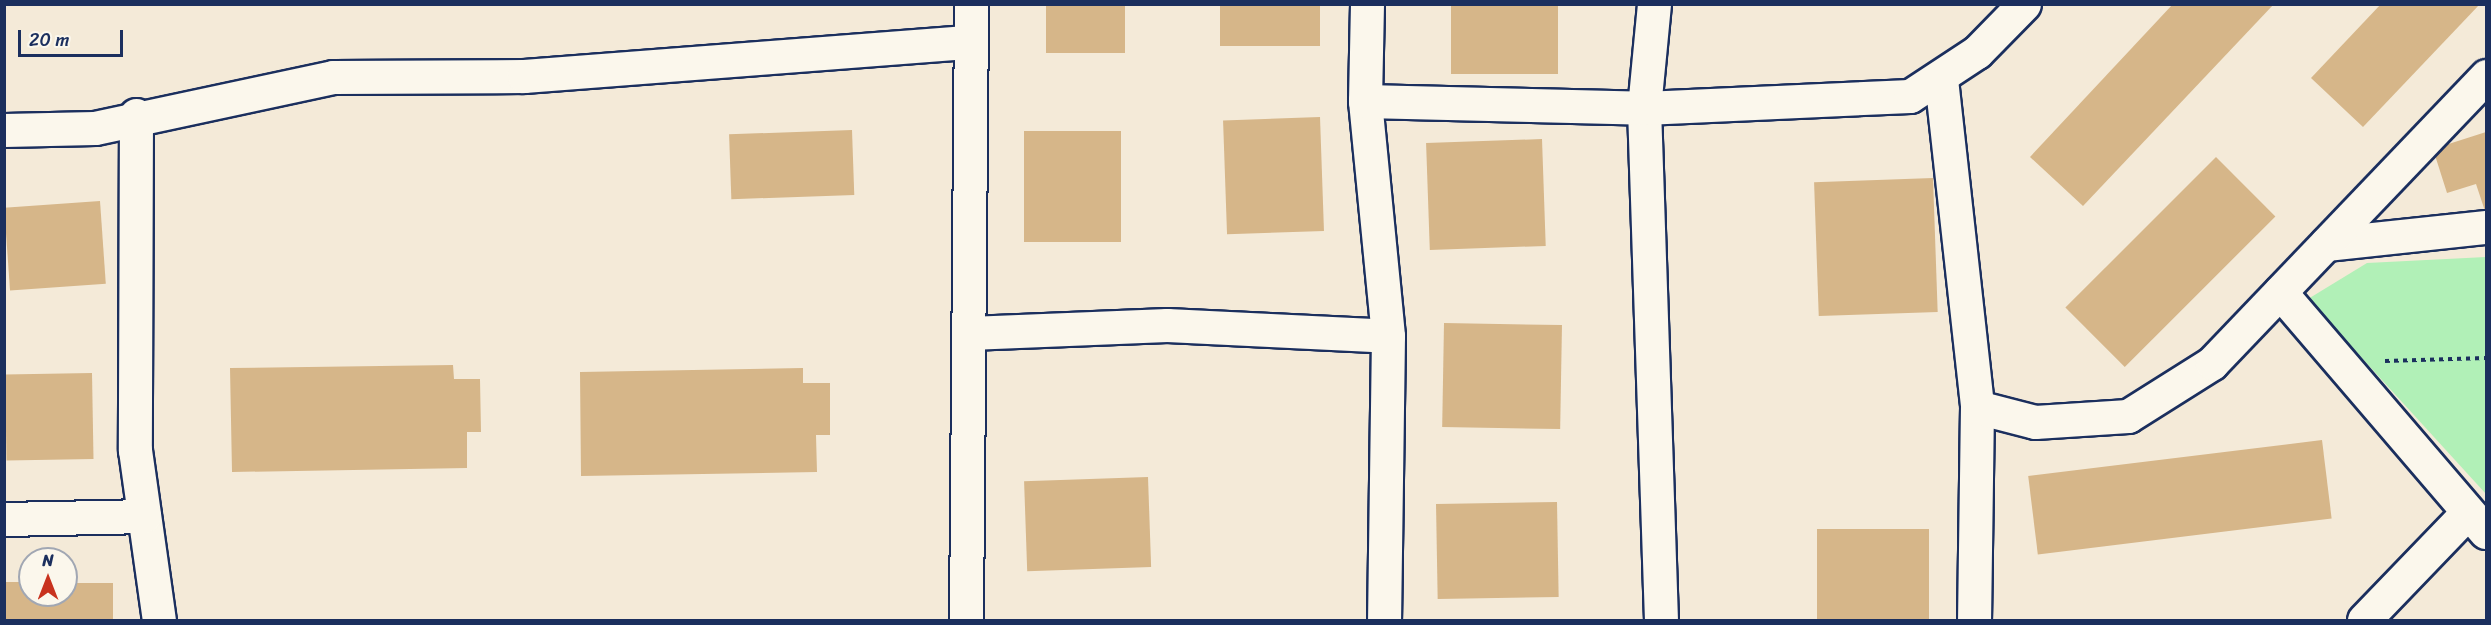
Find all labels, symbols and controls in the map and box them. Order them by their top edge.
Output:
scale bar [21,18,126,56]
text: 20 m [29,24,69,56]
text: N [42,546,54,575]
north arrow [18,547,78,607]

